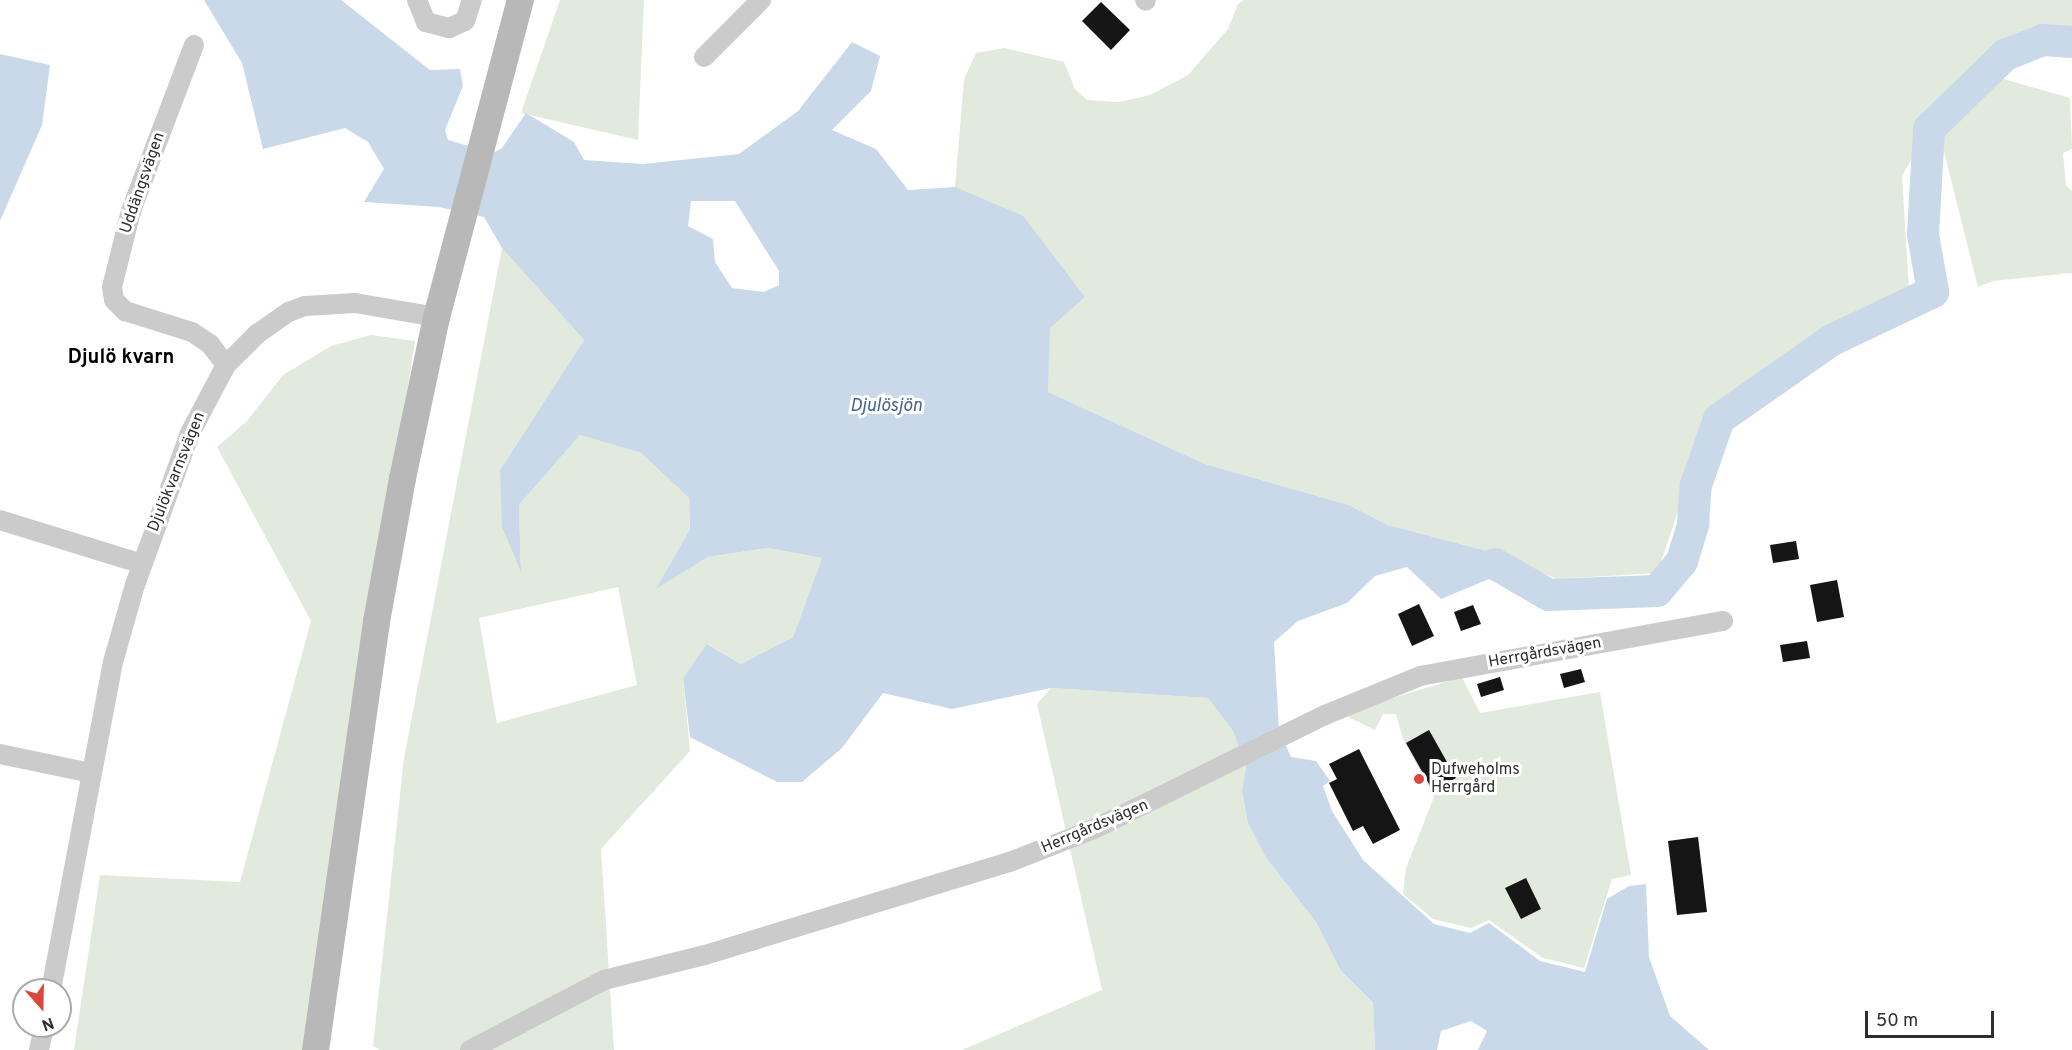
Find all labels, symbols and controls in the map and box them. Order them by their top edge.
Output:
street label: Uddängsvägen [117,130,169,236]
district label: Djulö kvarn [68,346,174,370]
water label: Djulösjön [850,396,922,418]
street label: Djulökvarnsvägen [144,409,210,535]
street label: Herrgårdsvägen [1487,634,1603,672]
place label: Dufweholms Herrgård [1431,760,1520,798]
marker: Dufweholms Herrgård [1412,772,1426,786]
street label: Herrgårdsvägen [1039,796,1151,858]
north arrow [12,978,72,1038]
scale bar [1868,999,1997,1037]
text: 50 m [1876,1010,1918,1033]
text: N [39,1012,56,1034]

